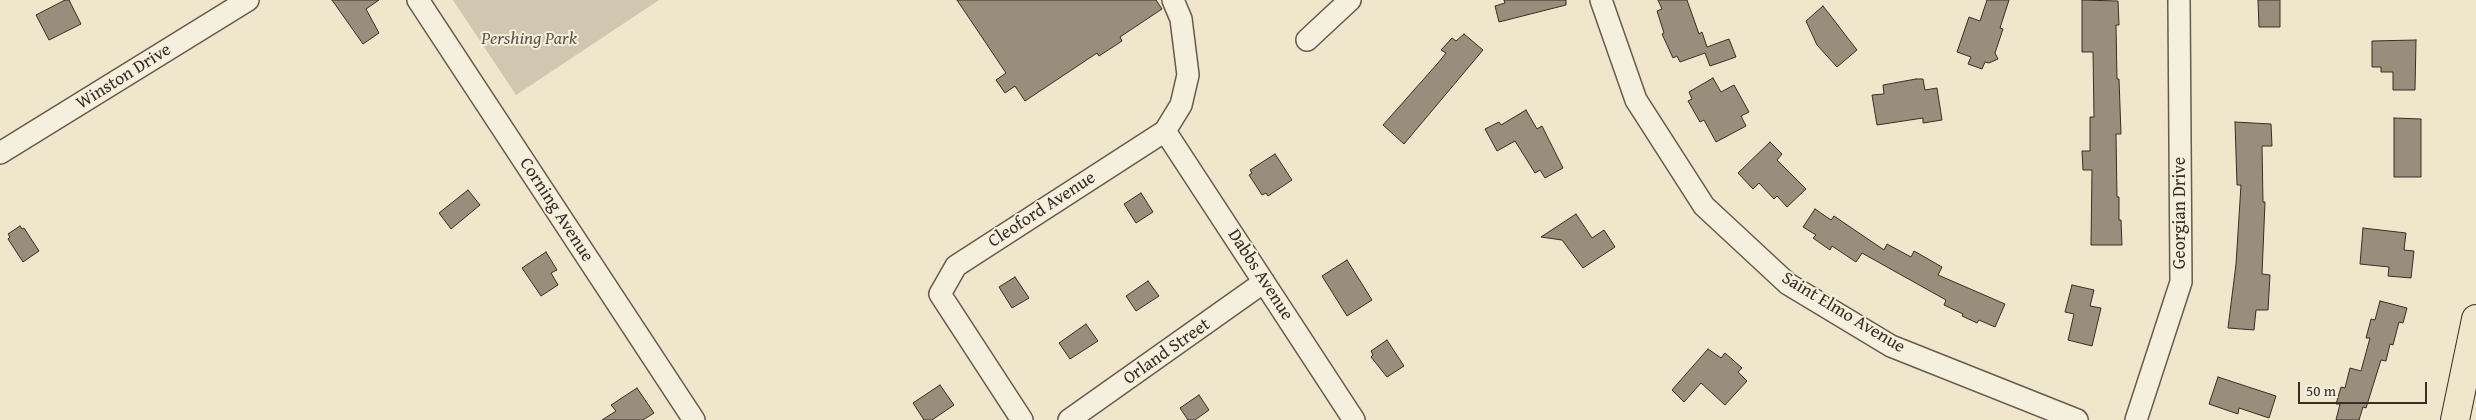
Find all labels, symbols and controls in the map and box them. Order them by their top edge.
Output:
park label: Pershing Park [481,28,577,50]
street label: Winston Drive [73,39,175,115]
street label: Corning Avenue [514,154,598,266]
street label: Georgian Drive [2169,157,2191,269]
street label: Cleoford Avenue [984,167,1100,253]
street label: Dabbs Avenue [1222,225,1298,325]
street label: Saint Elmo Avenue [1777,268,1909,358]
street label: Orland Street [1119,314,1215,390]
scale bar [2301,372,2430,404]
text: 50 m [2306,380,2336,401]

